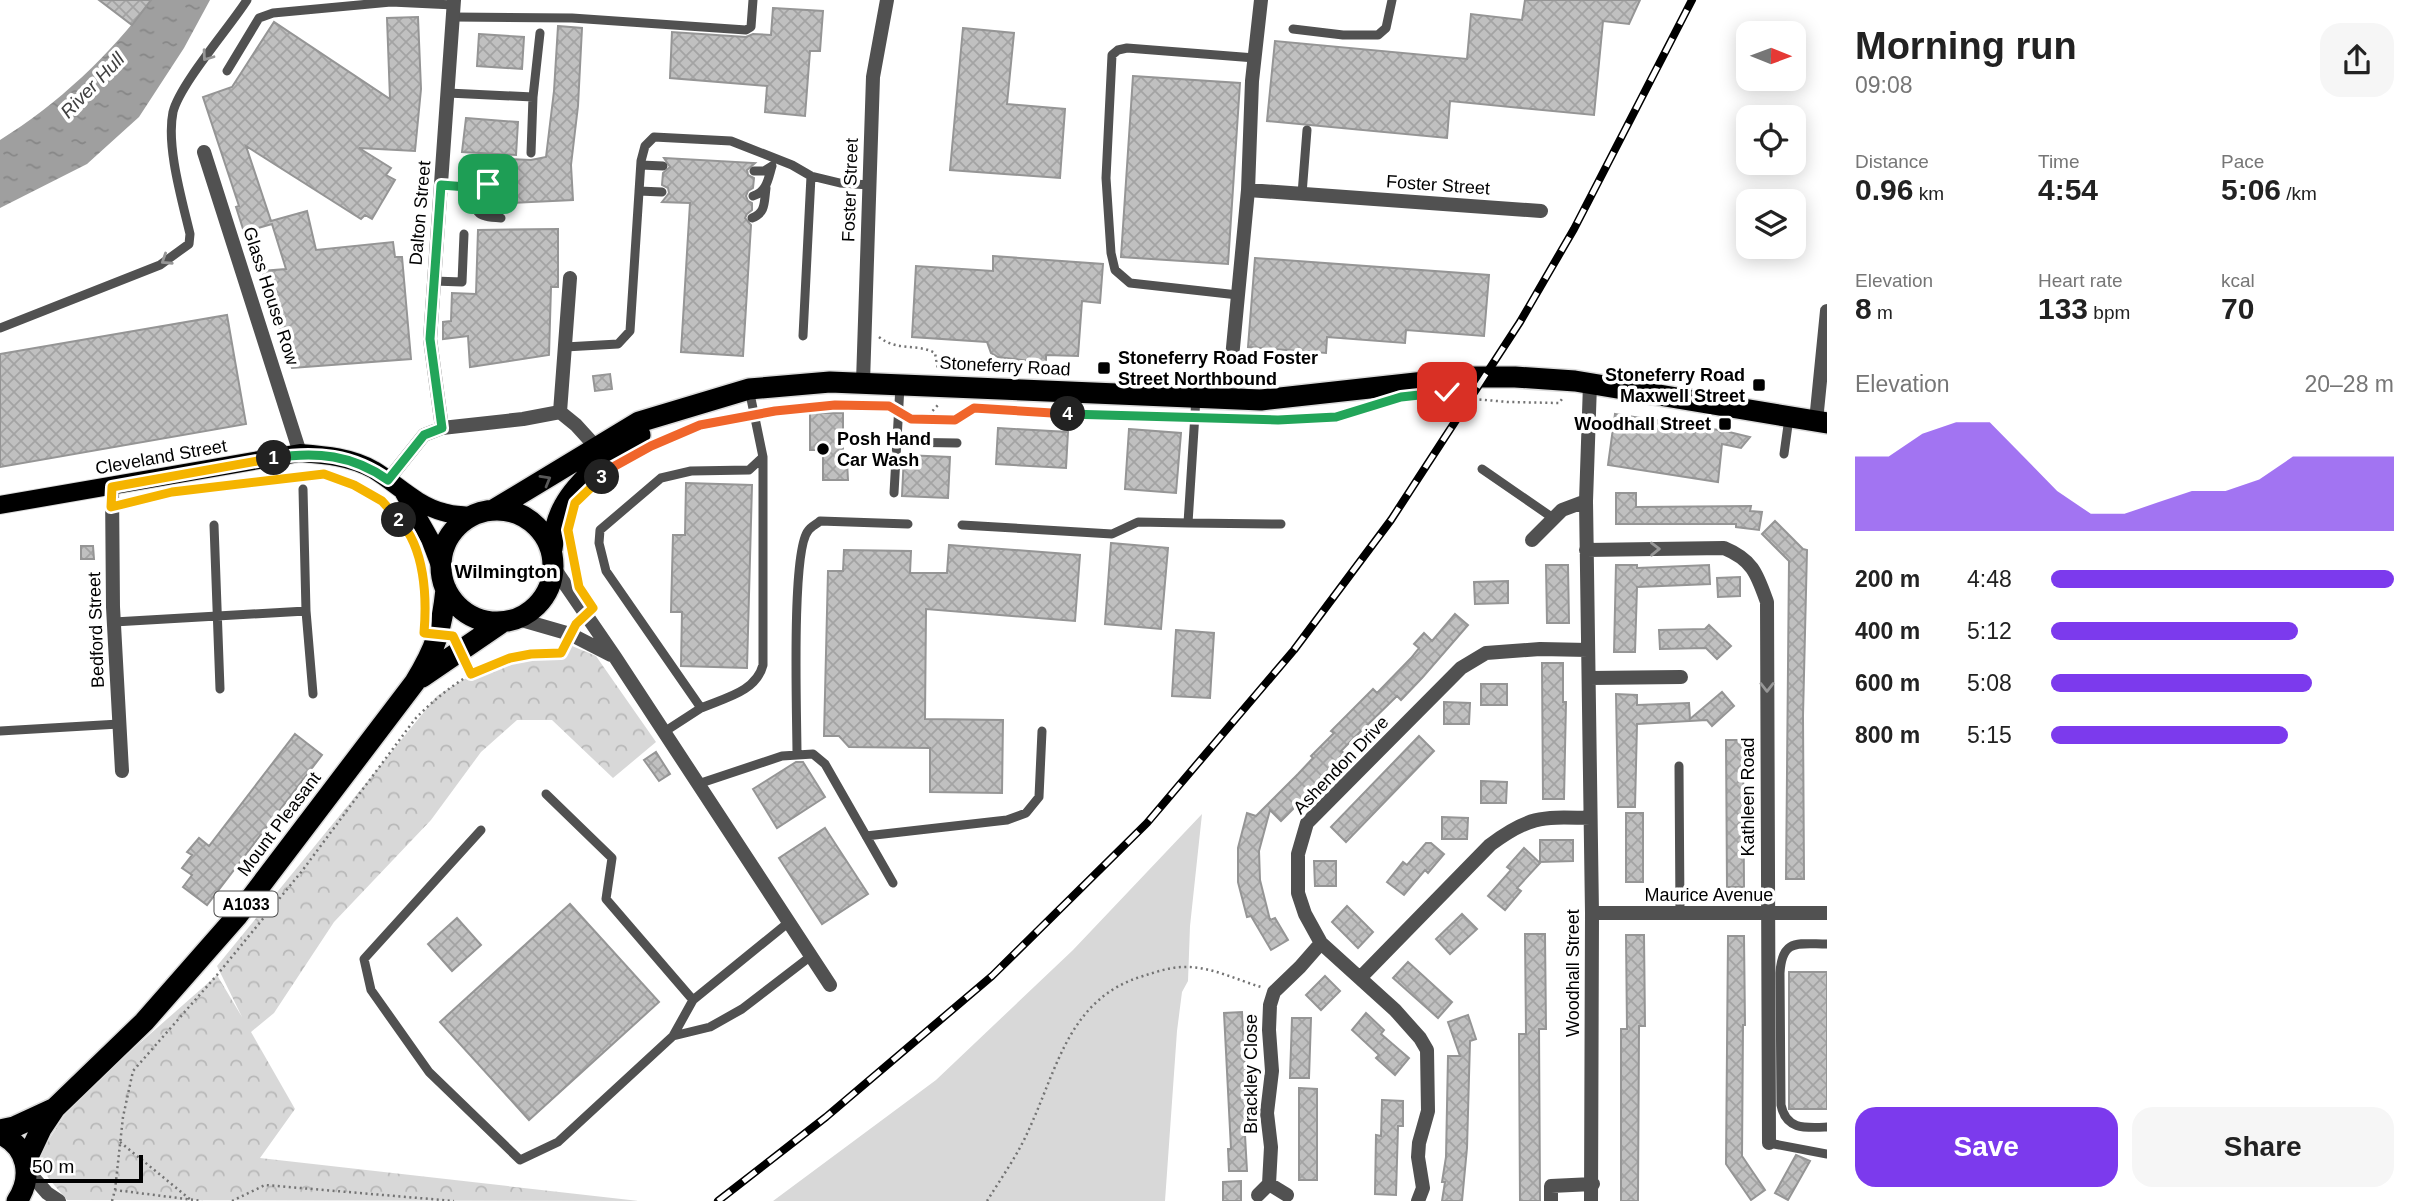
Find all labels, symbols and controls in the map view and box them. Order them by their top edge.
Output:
north arrow [1736,21,1806,91]
map controls [1736,21,1806,259]
button: share [2320,23,2394,97]
text: Morning run [1855,25,2077,67]
water label: River Hull [56,48,129,122]
one-way arrow [203,48,216,61]
text: 09:08 [1855,72,1913,98]
button: locate [1736,105,1806,175]
street label: Foster Street [838,138,862,242]
text: Distance [1855,151,1929,172]
text: Time [2038,151,2080,172]
text: Pace [2221,151,2264,172]
pin [458,154,518,214]
street label: Dalton Street [405,160,435,266]
icon: arrive [469,165,507,203]
street label: Foster Street [1385,171,1491,199]
text: 0.96 [1855,173,1913,206]
text: 4:54 [2038,173,2098,206]
text: 5:06 [2221,173,2281,206]
text: km [1913,183,1944,204]
text: /km [2281,183,2317,204]
button: layers [1736,189,1806,259]
street label: Glass House Row [239,224,303,369]
one-way arrow [161,251,174,264]
text: Elevation [1855,270,1933,291]
text: Heart rate [2038,270,2122,291]
text: kcal [2221,270,2255,291]
text: 8 [1855,292,1872,325]
text: 133 [2038,292,2088,325]
text: 70 [2221,292,2254,325]
text: m [1872,302,1893,323]
text: bpm [2088,302,2130,323]
place label: Stoneferry Road Foster Street Northbound [1118,348,1318,389]
street label: Stoneferry Road [939,353,1071,379]
marker: Stoneferry Road Foster Street Northbound [1096,360,1112,376]
pin [1417,362,1477,422]
place label: Stoneferry Road Maxwell Street [1605,365,1745,406]
text: Elevation [1855,371,1950,397]
text: 20–28 m [2304,371,2394,397]
icon: check [1428,373,1466,411]
marker: Stoneferry Road Maxwell Street [1751,377,1767,393]
pin: 4 [1050,396,1086,432]
text: 4 [1062,403,1073,424]
place label: Woodhall Street [1574,414,1711,434]
marker: Woodhall Street [1717,416,1733,432]
place label: Posh Hand Car Wash [837,429,931,470]
street label: Cleveland Street [94,436,228,478]
pin: 1 [256,440,292,476]
marker: Posh Hand Car Wash [815,441,831,457]
text: 1 [268,447,279,468]
pin: 3 [584,460,620,494]
text: 3 [596,466,607,487]
one-way arrow [539,475,552,488]
pin: 2 [382,503,416,538]
text: 2 [393,509,404,530]
one-way arrow [1649,541,1660,556]
district label: Wilmington [454,561,558,582]
text: 200 m [1855,566,1920,592]
text: 4:48 [1967,566,2012,592]
street label: Bedford Street [84,572,108,688]
text: 400 m [1855,618,1920,644]
text: 5:12 [1967,618,2012,644]
text: 600 m [1855,670,1920,696]
text: 5:08 [1967,670,2012,696]
one-way arrow [1759,683,1775,693]
street label: Ashendon Drive [1289,712,1393,818]
text: 800 m [1855,722,1920,748]
text: 5:15 [1967,722,2012,748]
street label: Kathleen Road [1738,737,1758,857]
street label: Mount Pleasant [233,768,325,880]
street label: Maurice Avenue [1645,885,1773,905]
road number: A1033 [215,891,278,916]
street label: Woodhall Street [1563,909,1583,1037]
street label: Brackley Close [1241,1014,1261,1134]
button: Save [1855,1107,2118,1187]
button: Share [2132,1107,2394,1187]
scale bar [21,1152,144,1184]
text: 50 m [32,1156,74,1177]

